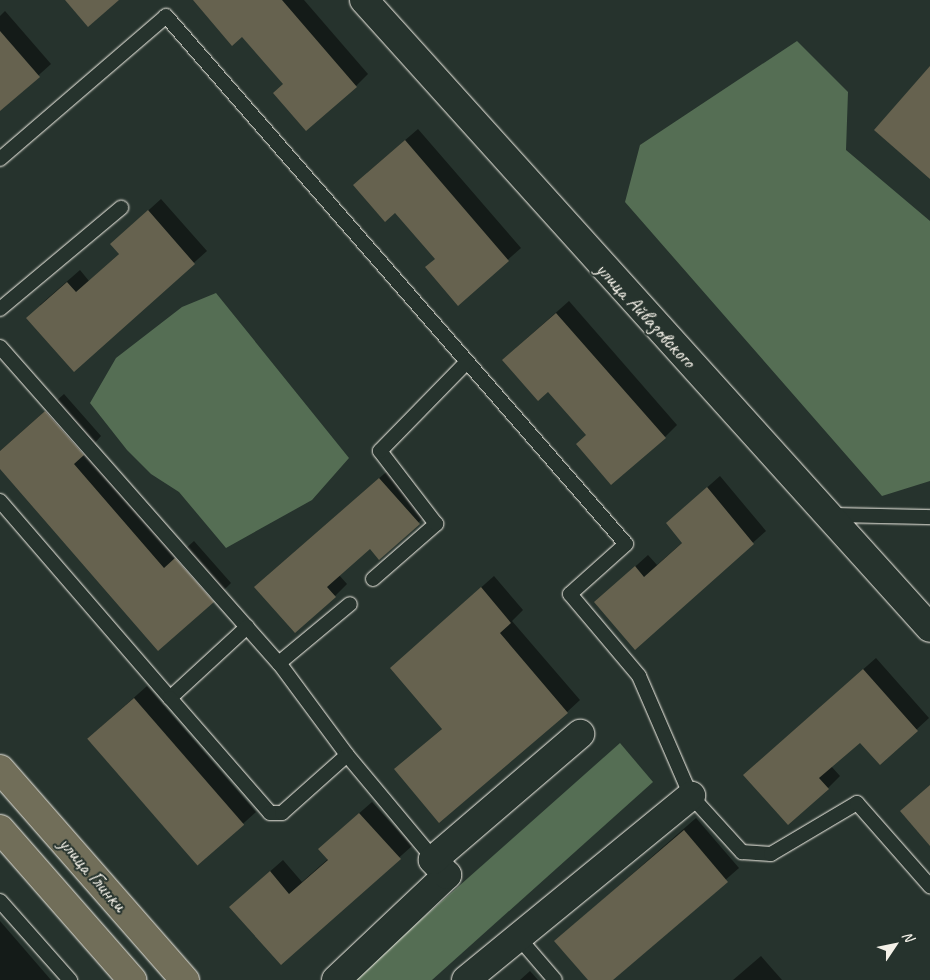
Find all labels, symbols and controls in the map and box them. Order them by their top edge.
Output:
street label: улица Айвазовского [590,257,702,373]
street label: улица Глинки [53,831,133,917]
north arrow [870,920,920,970]
text: N [898,928,917,945]

